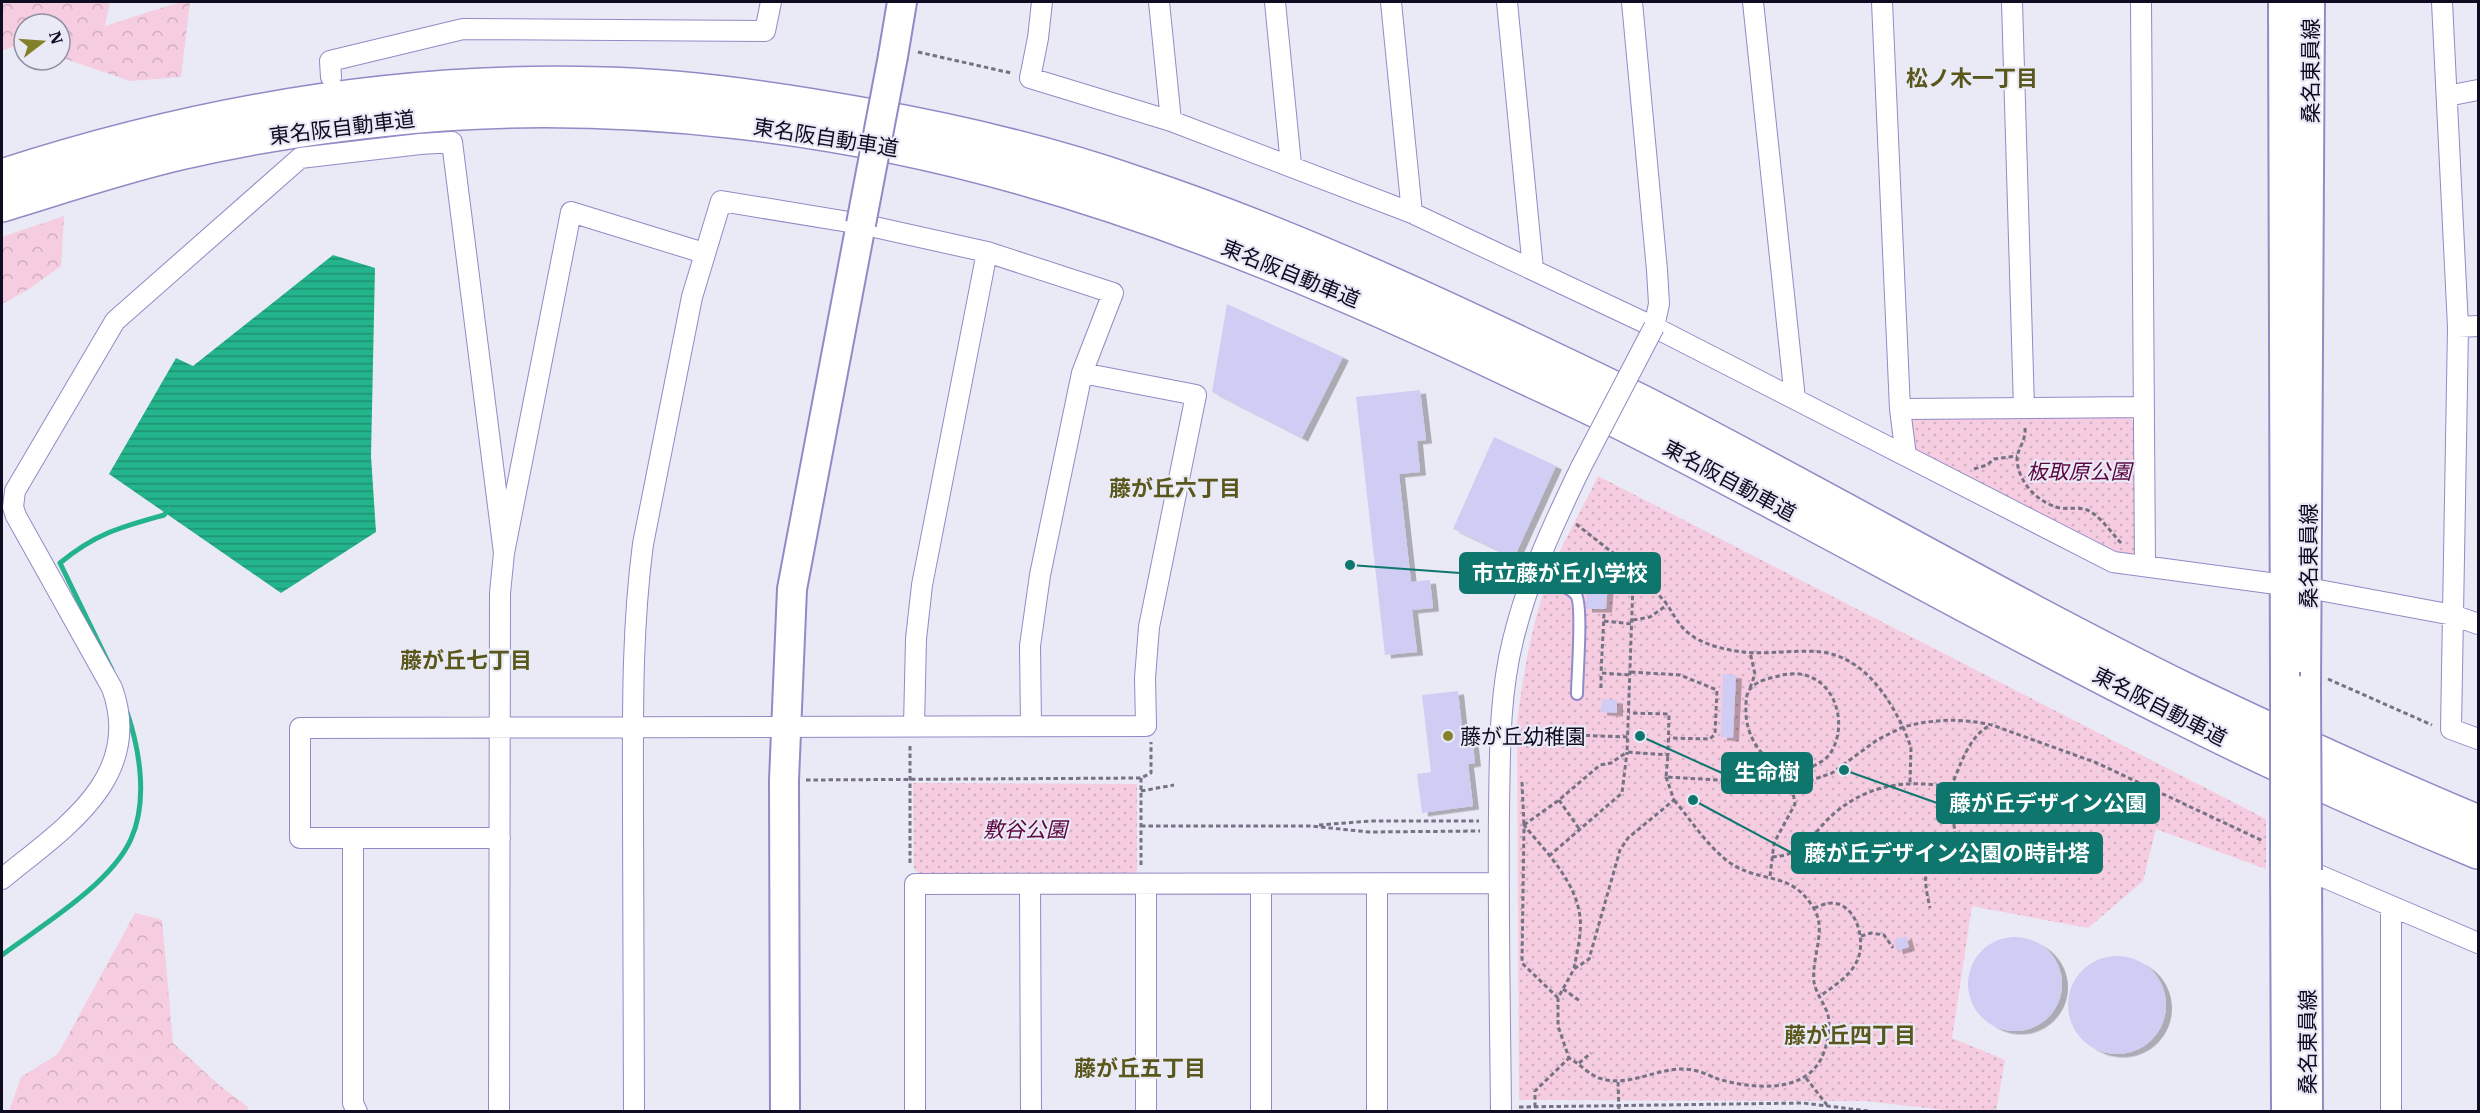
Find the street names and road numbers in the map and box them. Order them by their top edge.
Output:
street label: 桑名東員線 [2296,19,2324,124]
street label: 東名阪自動車道 [267,104,417,150]
street label: 東名阪自動車道 [751,112,901,162]
street label: 東名阪自動車道 [1218,232,1364,314]
street label: 東名阪自動車道 [1659,433,1801,527]
street label: 桑名東員線 [2294,504,2322,609]
street label: 東名阪自動車道 [2088,660,2232,752]
street label: 桑名東員線 [2293,990,2321,1095]

